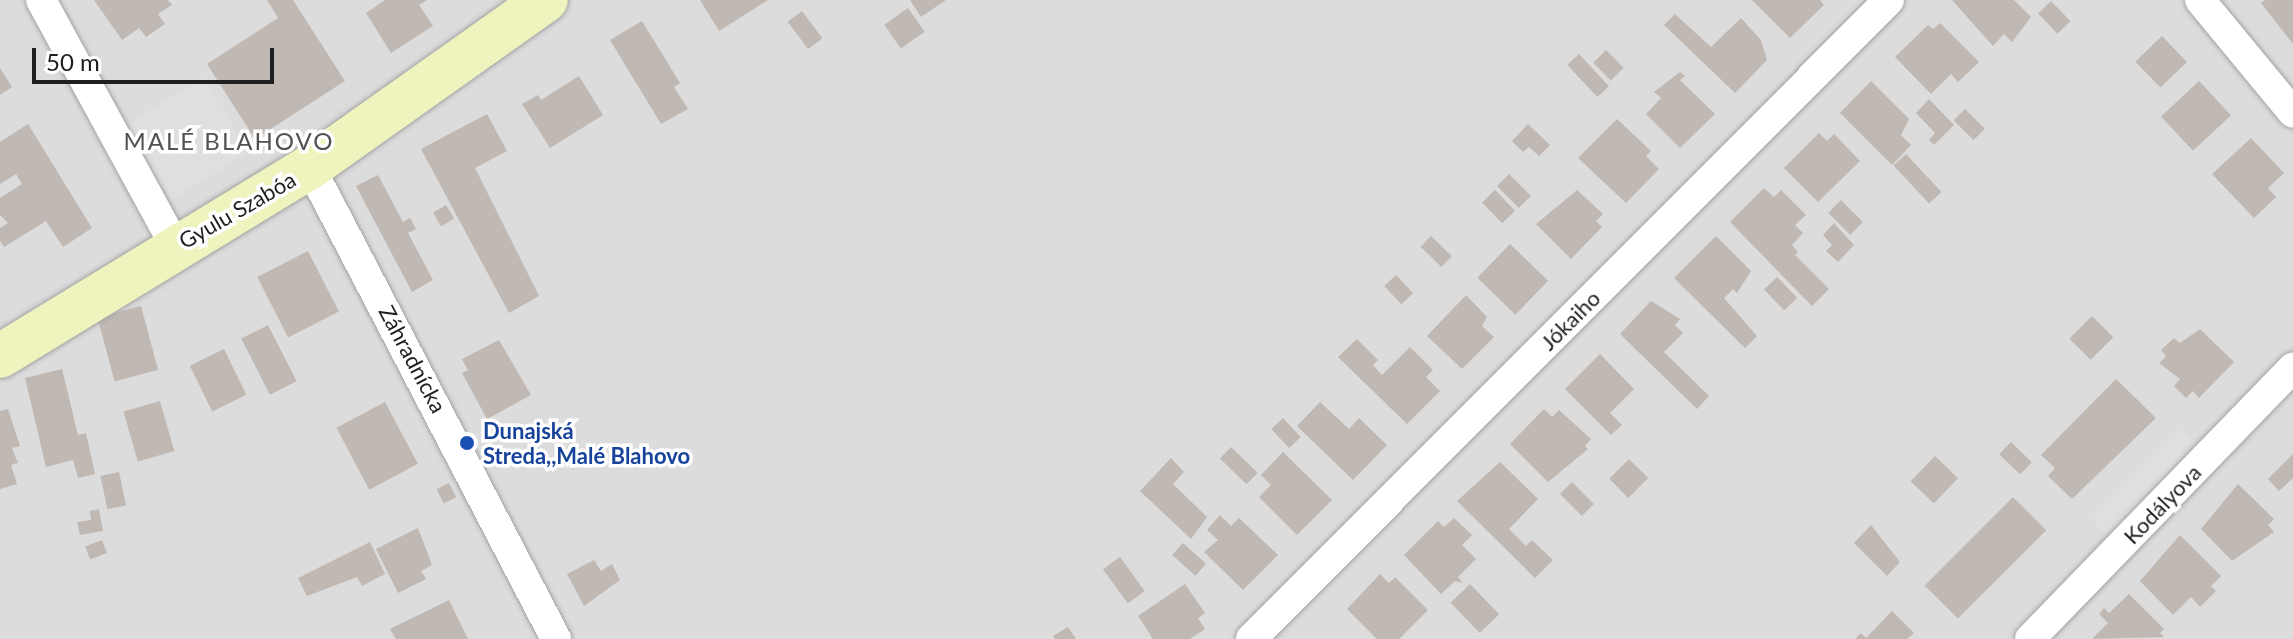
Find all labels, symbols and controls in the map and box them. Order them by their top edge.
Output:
scale bar [36,32,278,82]
text: 50 m [46,47,100,76]
district label: MALÉ BLAHOVO [124,127,334,155]
street label: Gyulu Szabóa [174,166,300,254]
street label: Jókaiho [1535,285,1605,355]
street label: Záhradnícka [374,301,452,417]
place label: Dunajská Streda,,Malé Blahovo [483,417,690,468]
marker: Dunajská Streda,,Malé Blahovo [458,434,476,452]
street label: Kodályova [2118,459,2206,549]

